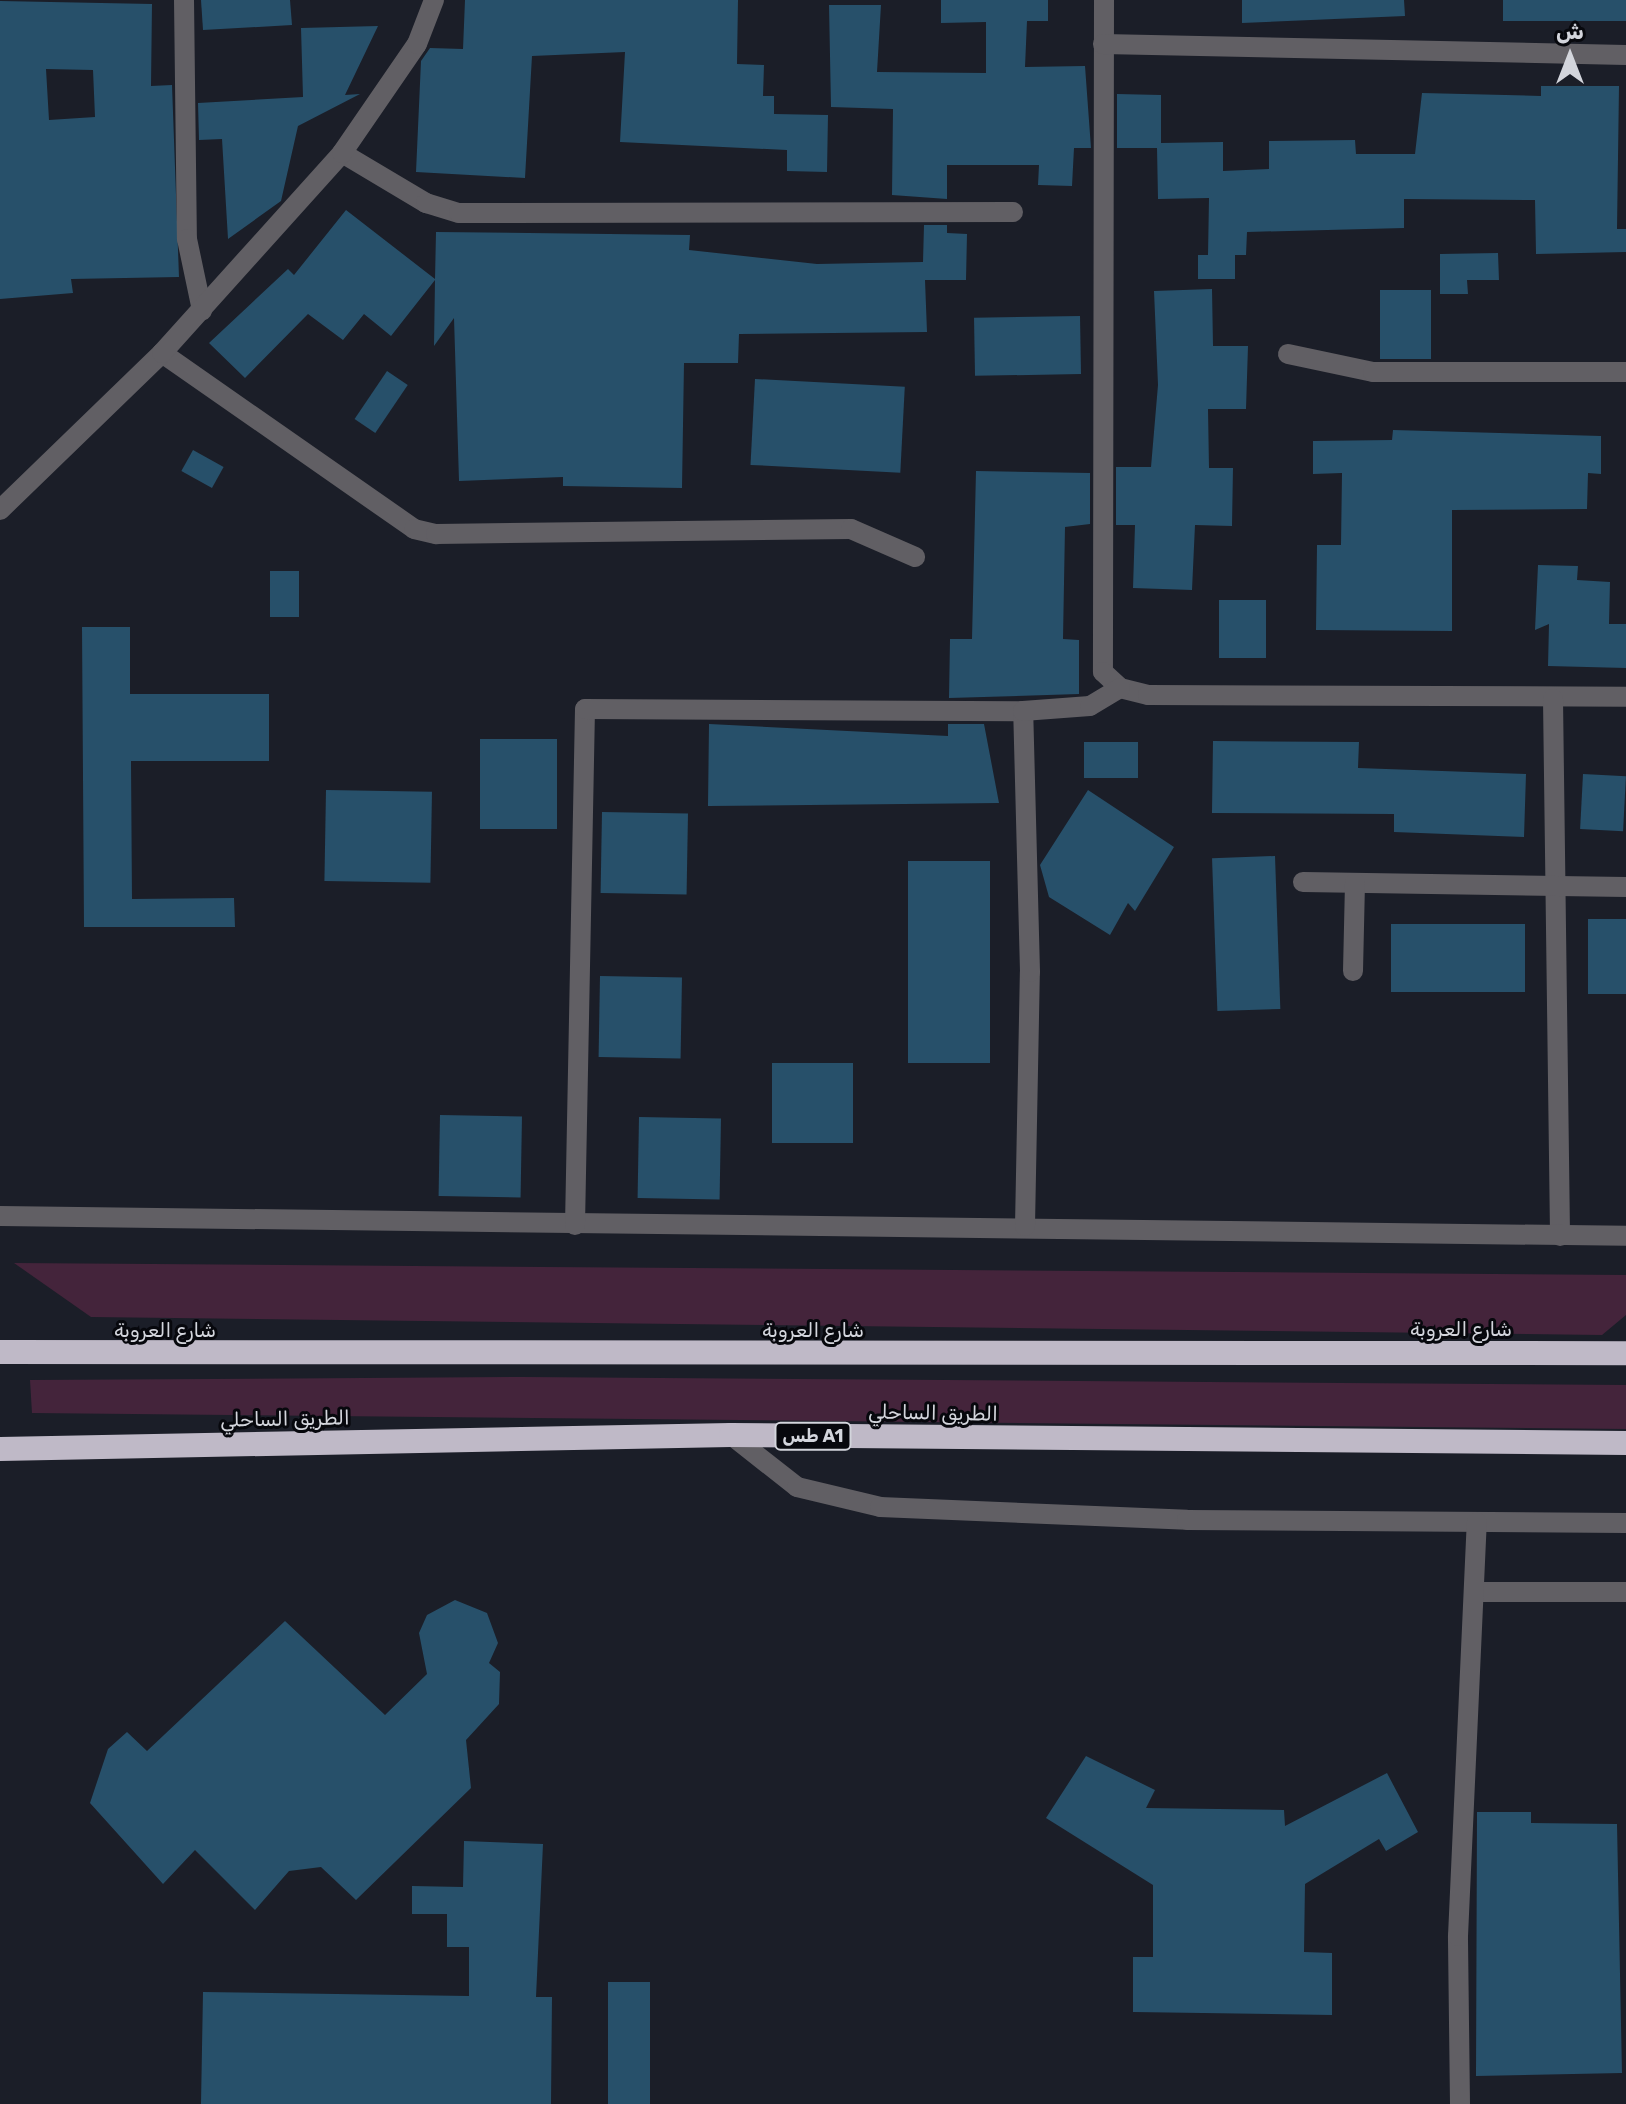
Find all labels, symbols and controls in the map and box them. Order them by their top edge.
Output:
north arrow [1530,16,1610,96]
text: ش [1556,18,1584,45]
street label: شارع العروبة [1410,1317,1512,1341]
street label: شارع العروبة [114,1318,216,1342]
street label: شارع العروبة [762,1318,864,1342]
street label: الطريق الساحلي [868,1400,998,1426]
street label: الطريق الساحلي [220,1406,350,1432]
road number: طس A1 [773,1422,853,1450]

